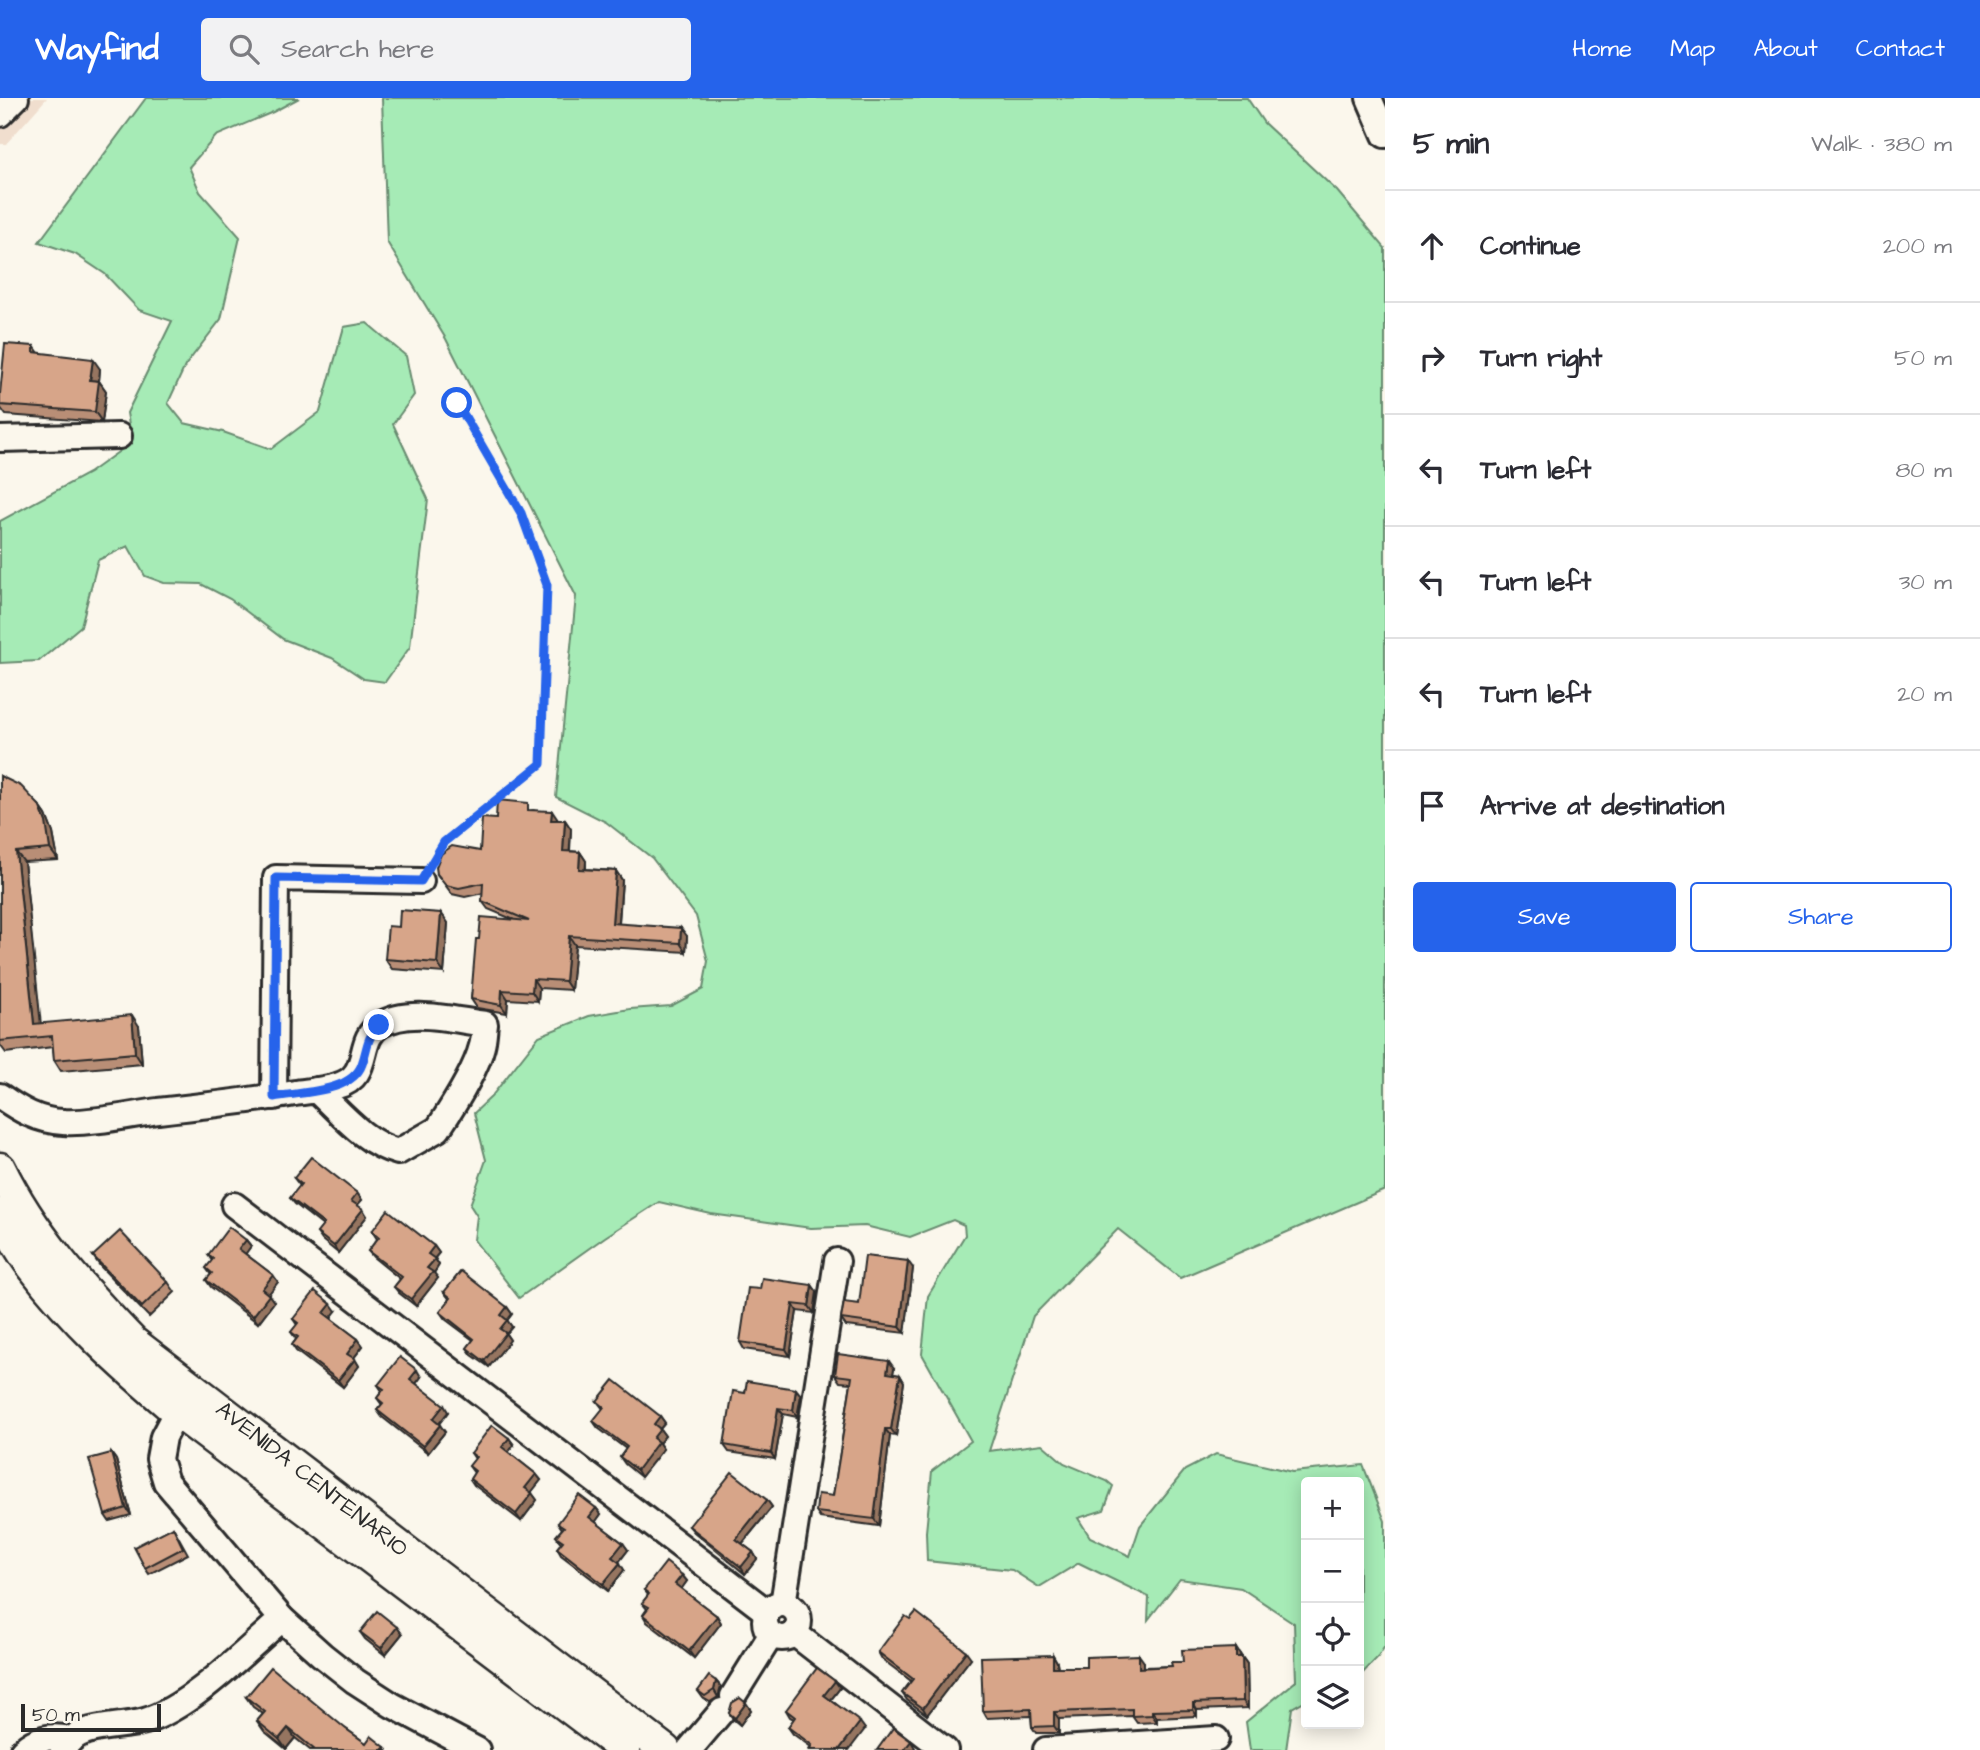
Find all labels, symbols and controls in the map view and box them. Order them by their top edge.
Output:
search box [201,18,691,81]
text: Wayfind [35,26,159,72]
icon: search [225,30,263,68]
text: Search here [281,31,434,67]
text: Home [1572,32,1632,66]
text: Map [1670,32,1715,66]
text: About [1753,32,1818,66]
text: Contact [1856,32,1945,66]
text: 5 min [1413,123,1489,165]
text: Walk · 380 m [1811,128,1952,160]
icon: ahead [1413,227,1451,265]
text: Continue [1480,228,1581,264]
text: 200 m [1883,230,1952,262]
icon: right [1413,339,1451,377]
text: Turn right [1480,340,1602,376]
text: 50 m [1894,342,1952,374]
route start [441,387,472,418]
icon: left [1413,451,1451,489]
text: Turn left [1480,452,1591,488]
text: 80 m [1895,454,1952,486]
icon: left [1413,563,1451,601]
text: Turn left [1480,564,1591,600]
text: 30 m [1899,566,1952,598]
icon: left [1413,675,1451,713]
text: Turn left [1480,676,1591,712]
text: 20 m [1897,678,1952,710]
icon: arrive [1413,787,1451,825]
text: Arrive at destination [1480,788,1725,824]
button: Save [1413,882,1676,952]
button: Share [1690,882,1952,952]
route end [363,1009,394,1040]
street label: AVENIDA CENTENARIO [209,1394,415,1564]
map controls [1301,1477,1364,1729]
button: + [1301,1477,1364,1540]
button: − [1301,1540,1364,1603]
button: locate [1301,1603,1364,1666]
button: layers [1301,1666,1364,1729]
scale bar [21,1701,161,1733]
text: 50 m [32,1702,80,1729]

